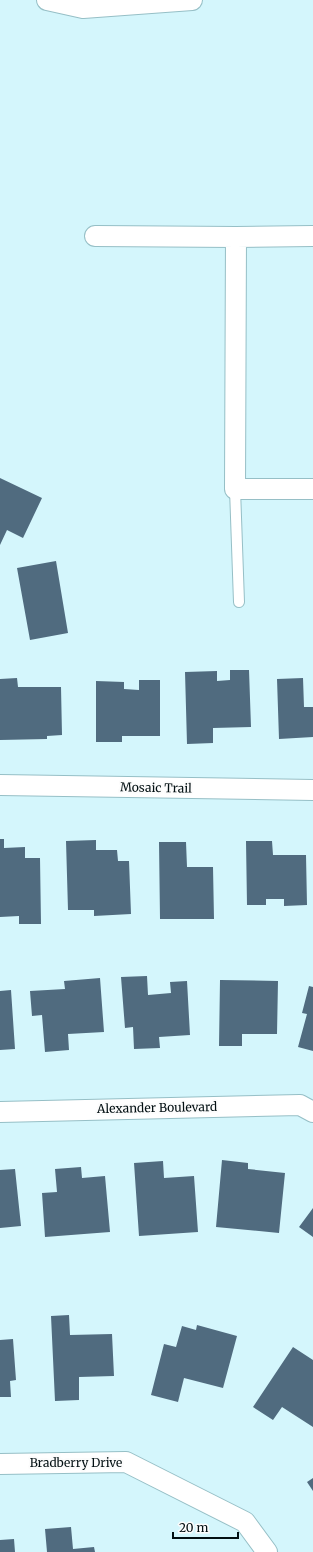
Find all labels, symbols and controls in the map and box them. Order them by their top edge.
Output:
street label: Mosaic Trail [120,779,192,796]
street label: Alexander Boulevard [96,1099,217,1116]
street label: Bradberry Drive [30,1455,122,1470]
scale bar [173,1514,238,1540]
text: 20 m [179,1520,208,1535]

